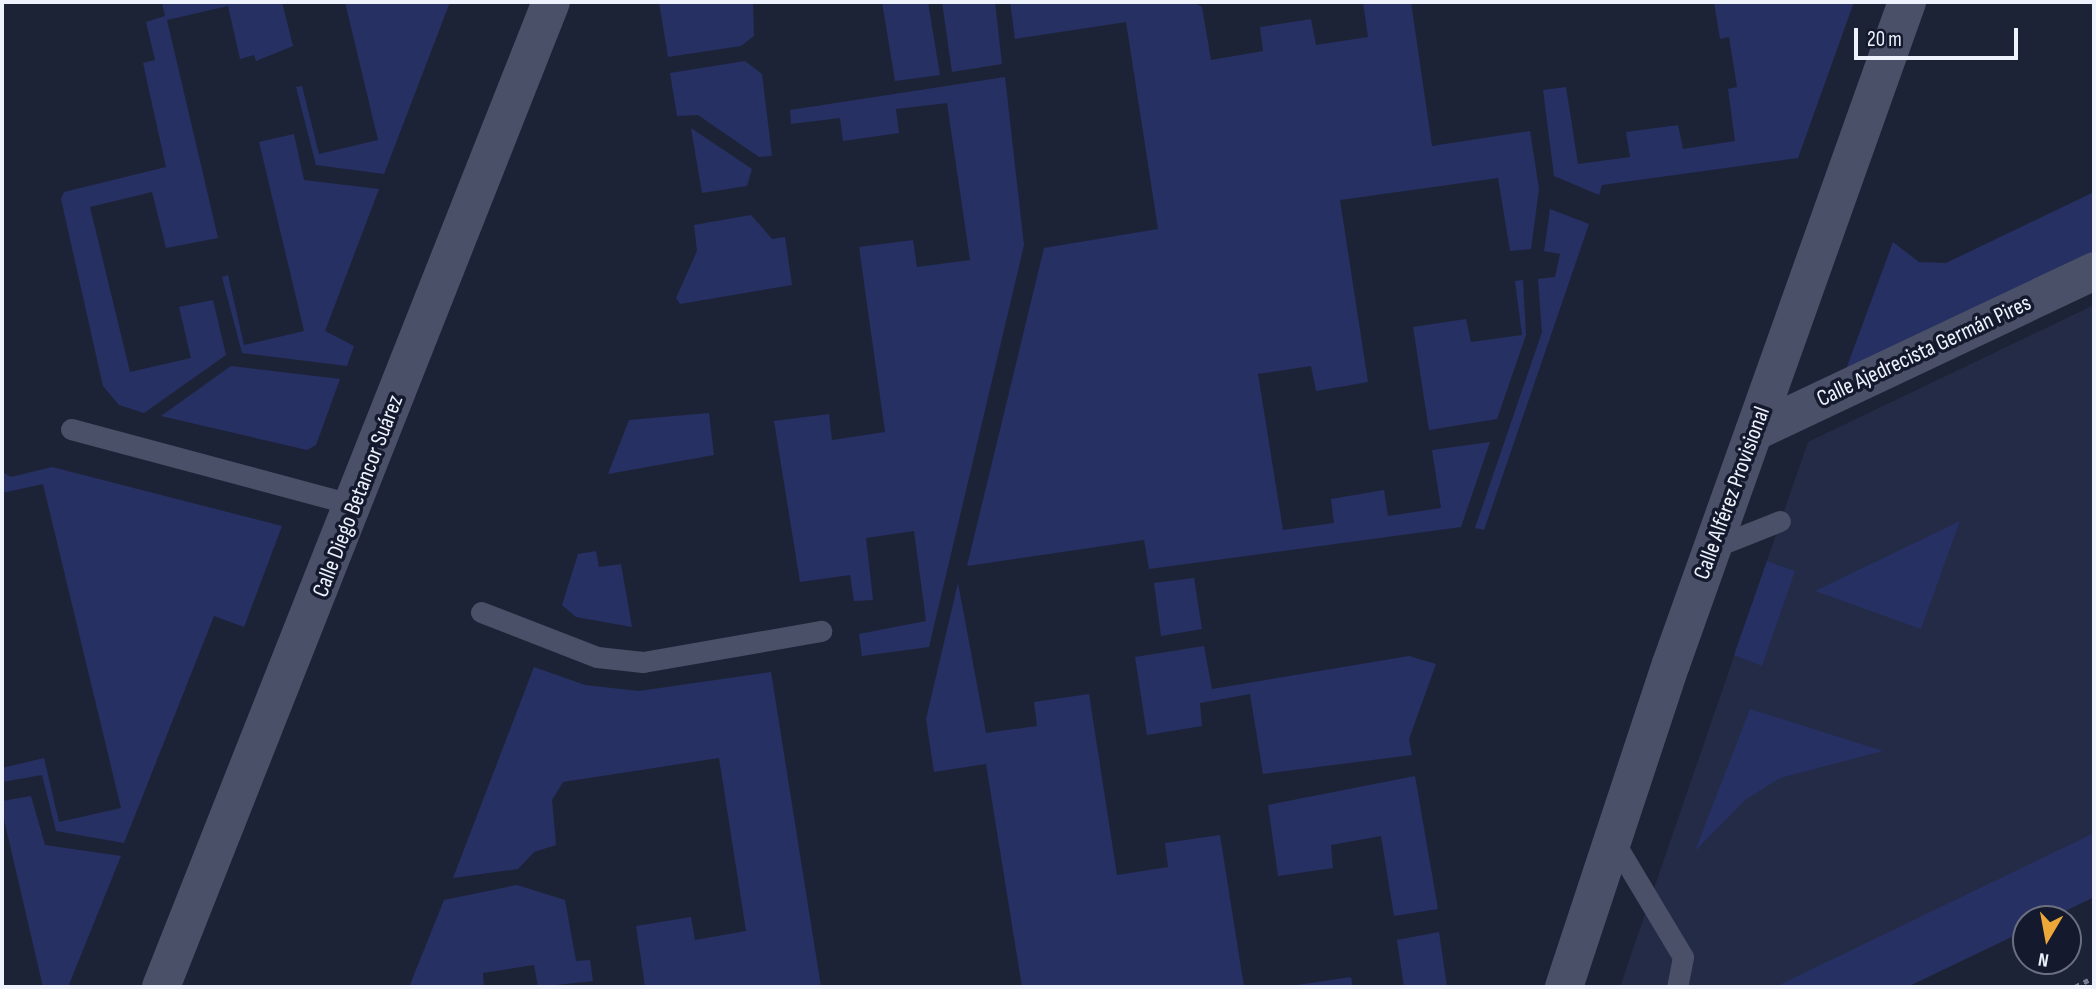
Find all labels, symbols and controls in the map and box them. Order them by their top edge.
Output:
scale bar [1858,14,2022,58]
text: 20 m [1867,27,1902,52]
street label: Calle Ajedrecista Germán Pires [1812,289,2036,413]
street label: Calle Diego Betancor Suárez [307,391,409,601]
street label: Calle Alférez Provisional [1688,403,1776,583]
north arrow [2012,905,2082,975]
text: N [2037,947,2051,971]

